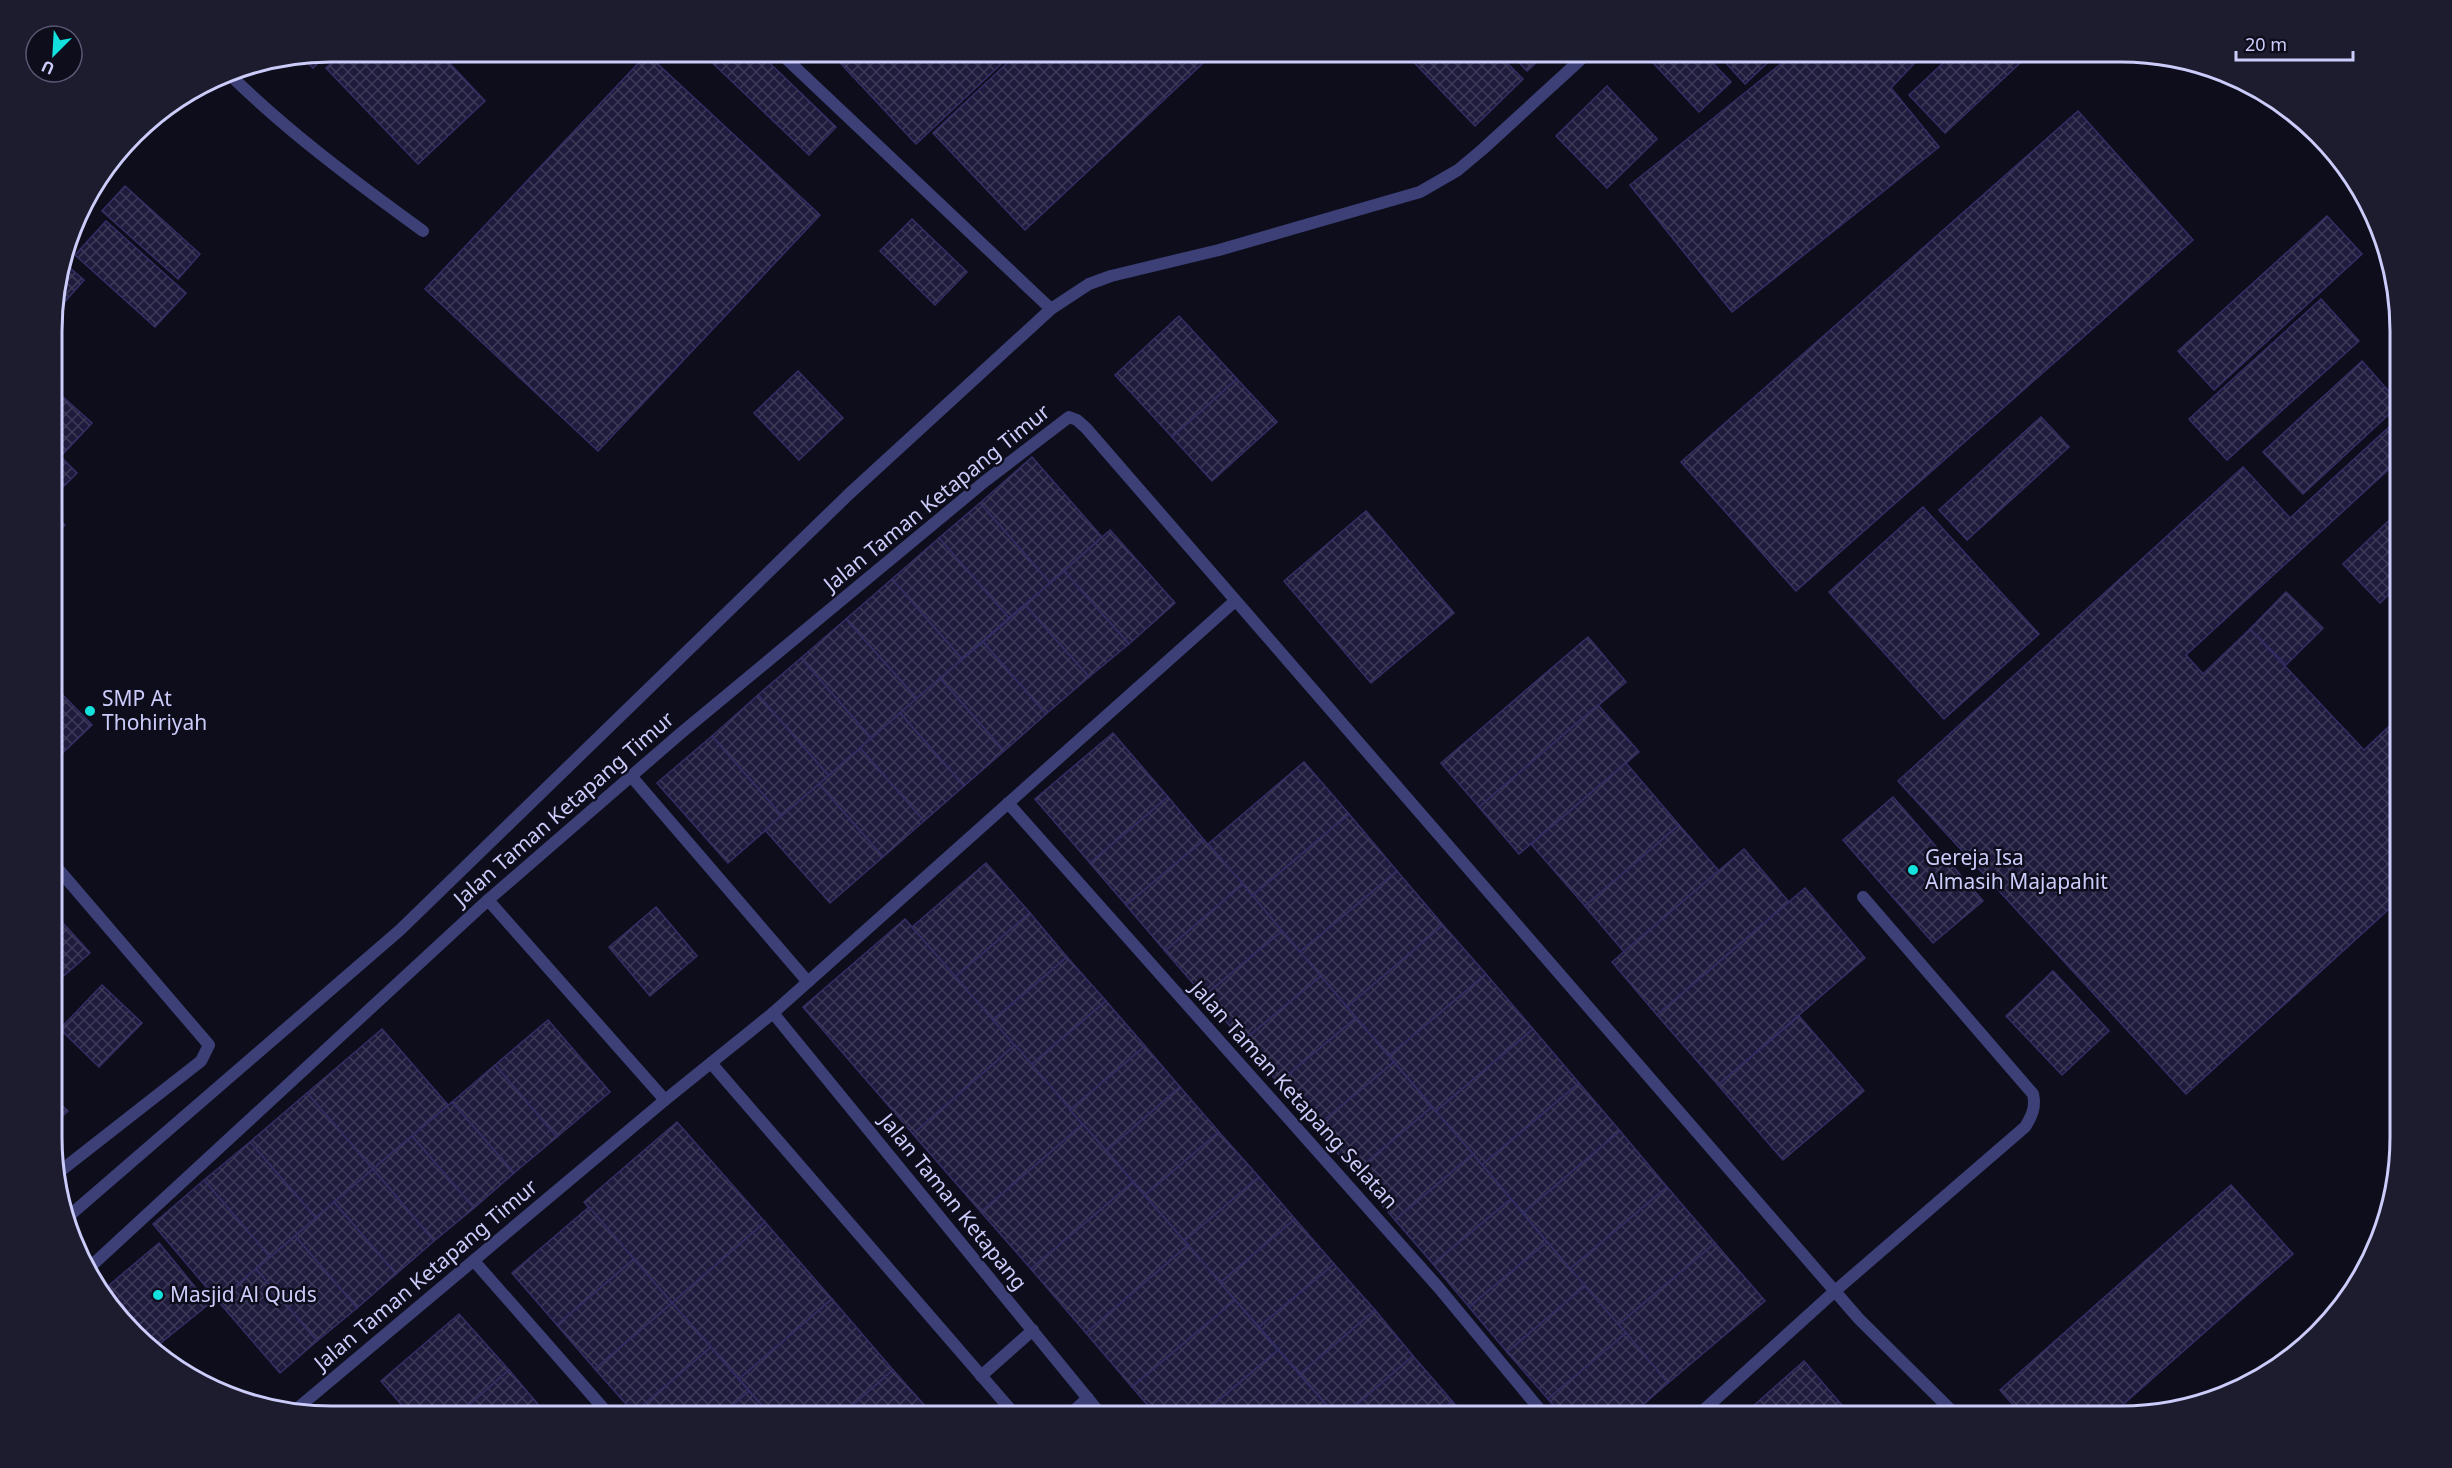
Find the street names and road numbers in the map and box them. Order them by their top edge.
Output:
street label: Jalan Taman Ketapang Timur [816,397,1056,599]
street label: Jalan Taman Ketapang Timur [446,704,680,913]
street label: Jalan Taman Ketapang Selatan [1183,973,1405,1214]
street label: Jalan Taman Ketapang [873,1106,1034,1296]
street label: Jalan Taman Ketapang Timur [306,1172,543,1377]

